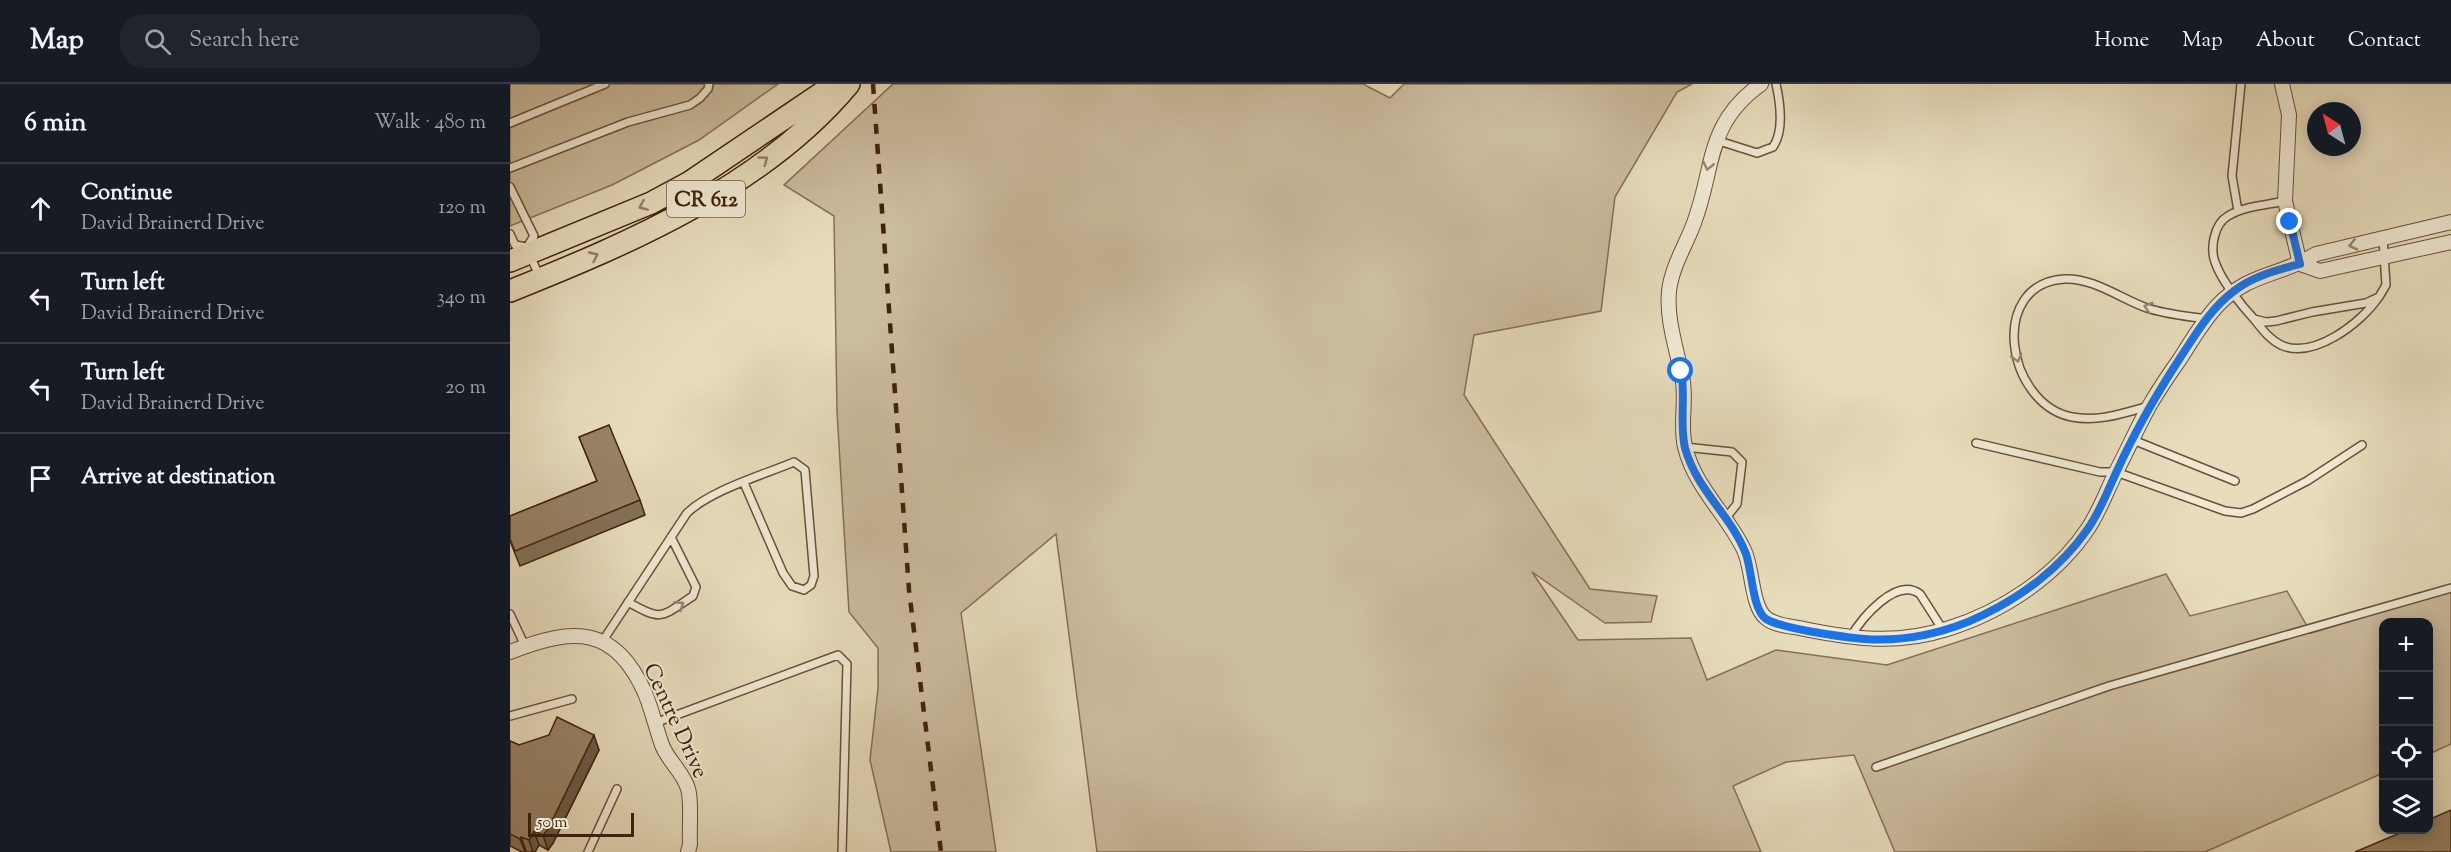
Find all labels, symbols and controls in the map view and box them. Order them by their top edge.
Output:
search box [120,14,540,68]
text: Map [30,21,84,61]
icon: search [141,25,174,58]
text: Search here [189,25,299,57]
text: Home [2094,26,2149,56]
text: Map [2182,26,2223,56]
text: About [2256,26,2315,56]
text: Contact [2348,26,2421,56]
north arrow [2307,102,2361,156]
text: 6 min [24,105,87,142]
text: Walk · 480 m [374,109,486,138]
one-way arrow [757,157,768,168]
one-way arrow [1702,161,1715,171]
text: Continue [81,178,172,210]
road number: CR 612 [667,181,745,217]
icon: ahead [24,192,57,225]
text: 120 m [438,194,486,223]
one-way arrow [639,198,650,210]
route end [2276,208,2302,234]
text: David Brainerd Drive [81,210,265,239]
one-way arrow [2348,238,2358,251]
one-way arrow [588,251,599,263]
text: Turn left [81,268,164,300]
icon: left [24,282,57,315]
text: 340 m [437,284,486,313]
text: David Brainerd Drive [81,300,265,329]
one-way arrow [2143,302,2154,315]
one-way arrow [2010,352,2022,362]
route start [1667,357,1693,383]
text: Turn left [81,358,164,390]
icon: left [24,372,57,405]
text: 20 m [445,374,486,403]
text: David Brainerd Drive [81,390,265,419]
icon: arrive [24,462,57,495]
text: Arrive at destination [81,462,276,494]
one-way arrow [673,601,684,612]
map controls [2379,618,2433,834]
button: + [2379,618,2433,672]
street label: Centre Drive [634,658,715,784]
button: − [2379,672,2433,726]
button: locate [2379,726,2433,780]
button: layers [2379,780,2433,834]
scale bar [528,810,634,838]
text: 50 m [537,812,568,835]

